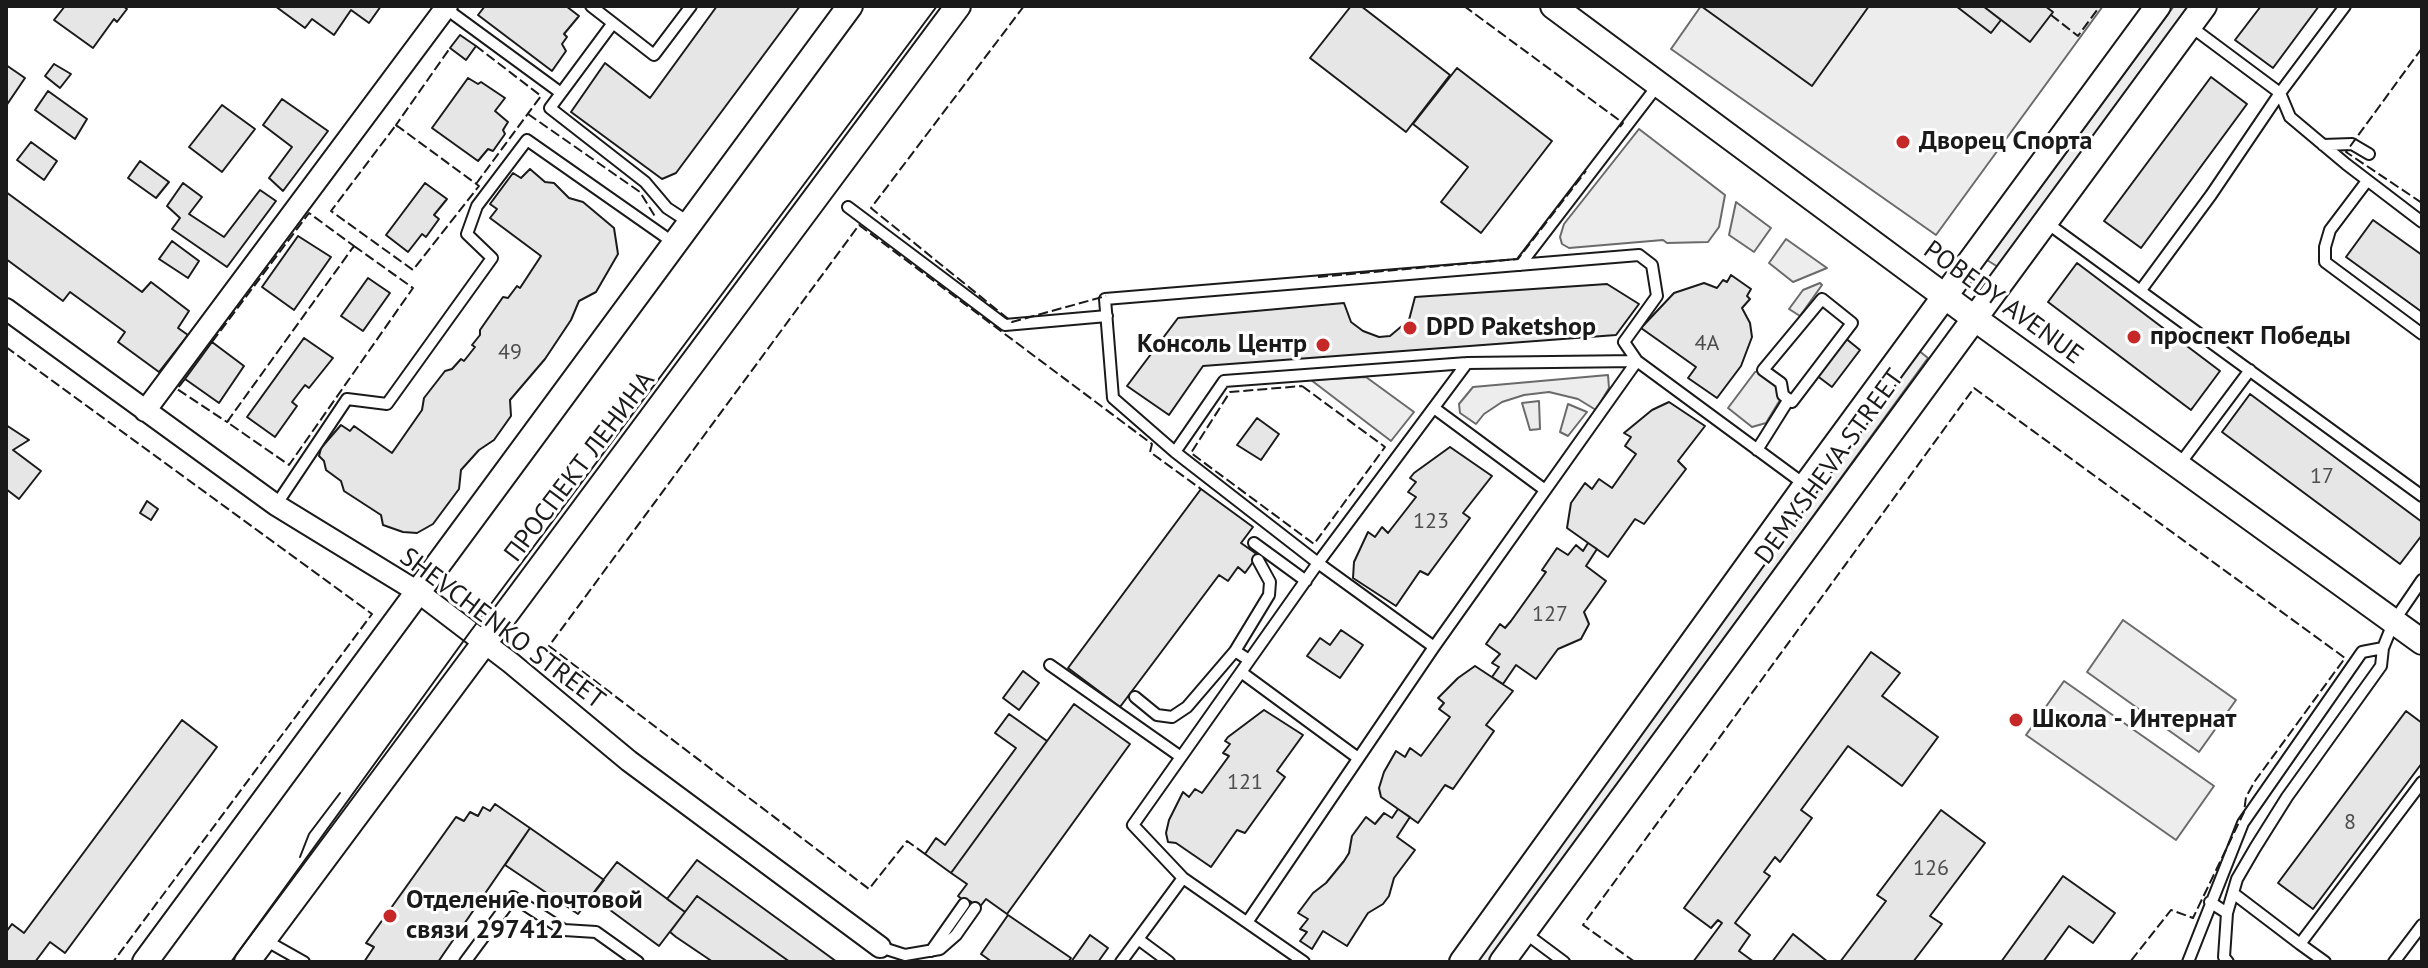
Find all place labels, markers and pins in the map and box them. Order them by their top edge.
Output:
place label: Дворец Спорта [1919,126,2092,158]
marker: Дворец Спорта [1894,133,1912,151]
place label: DPD Paketshop [1426,312,1596,344]
marker: DPD Paketshop [1401,319,1419,337]
place label: проспект Победы [2150,321,2351,353]
marker: проспект Победы [2125,328,2143,346]
place label: Консоль Центр [1137,329,1307,361]
marker: Консоль Центр [1314,336,1332,354]
place label: Школа - Интернат [2032,704,2236,736]
marker: Школа - Интернат [2007,711,2025,729]
place label: Отделение почтовой связи 297412 [406,885,643,946]
marker: Отделение почтовой связи 297412 [381,907,399,925]

